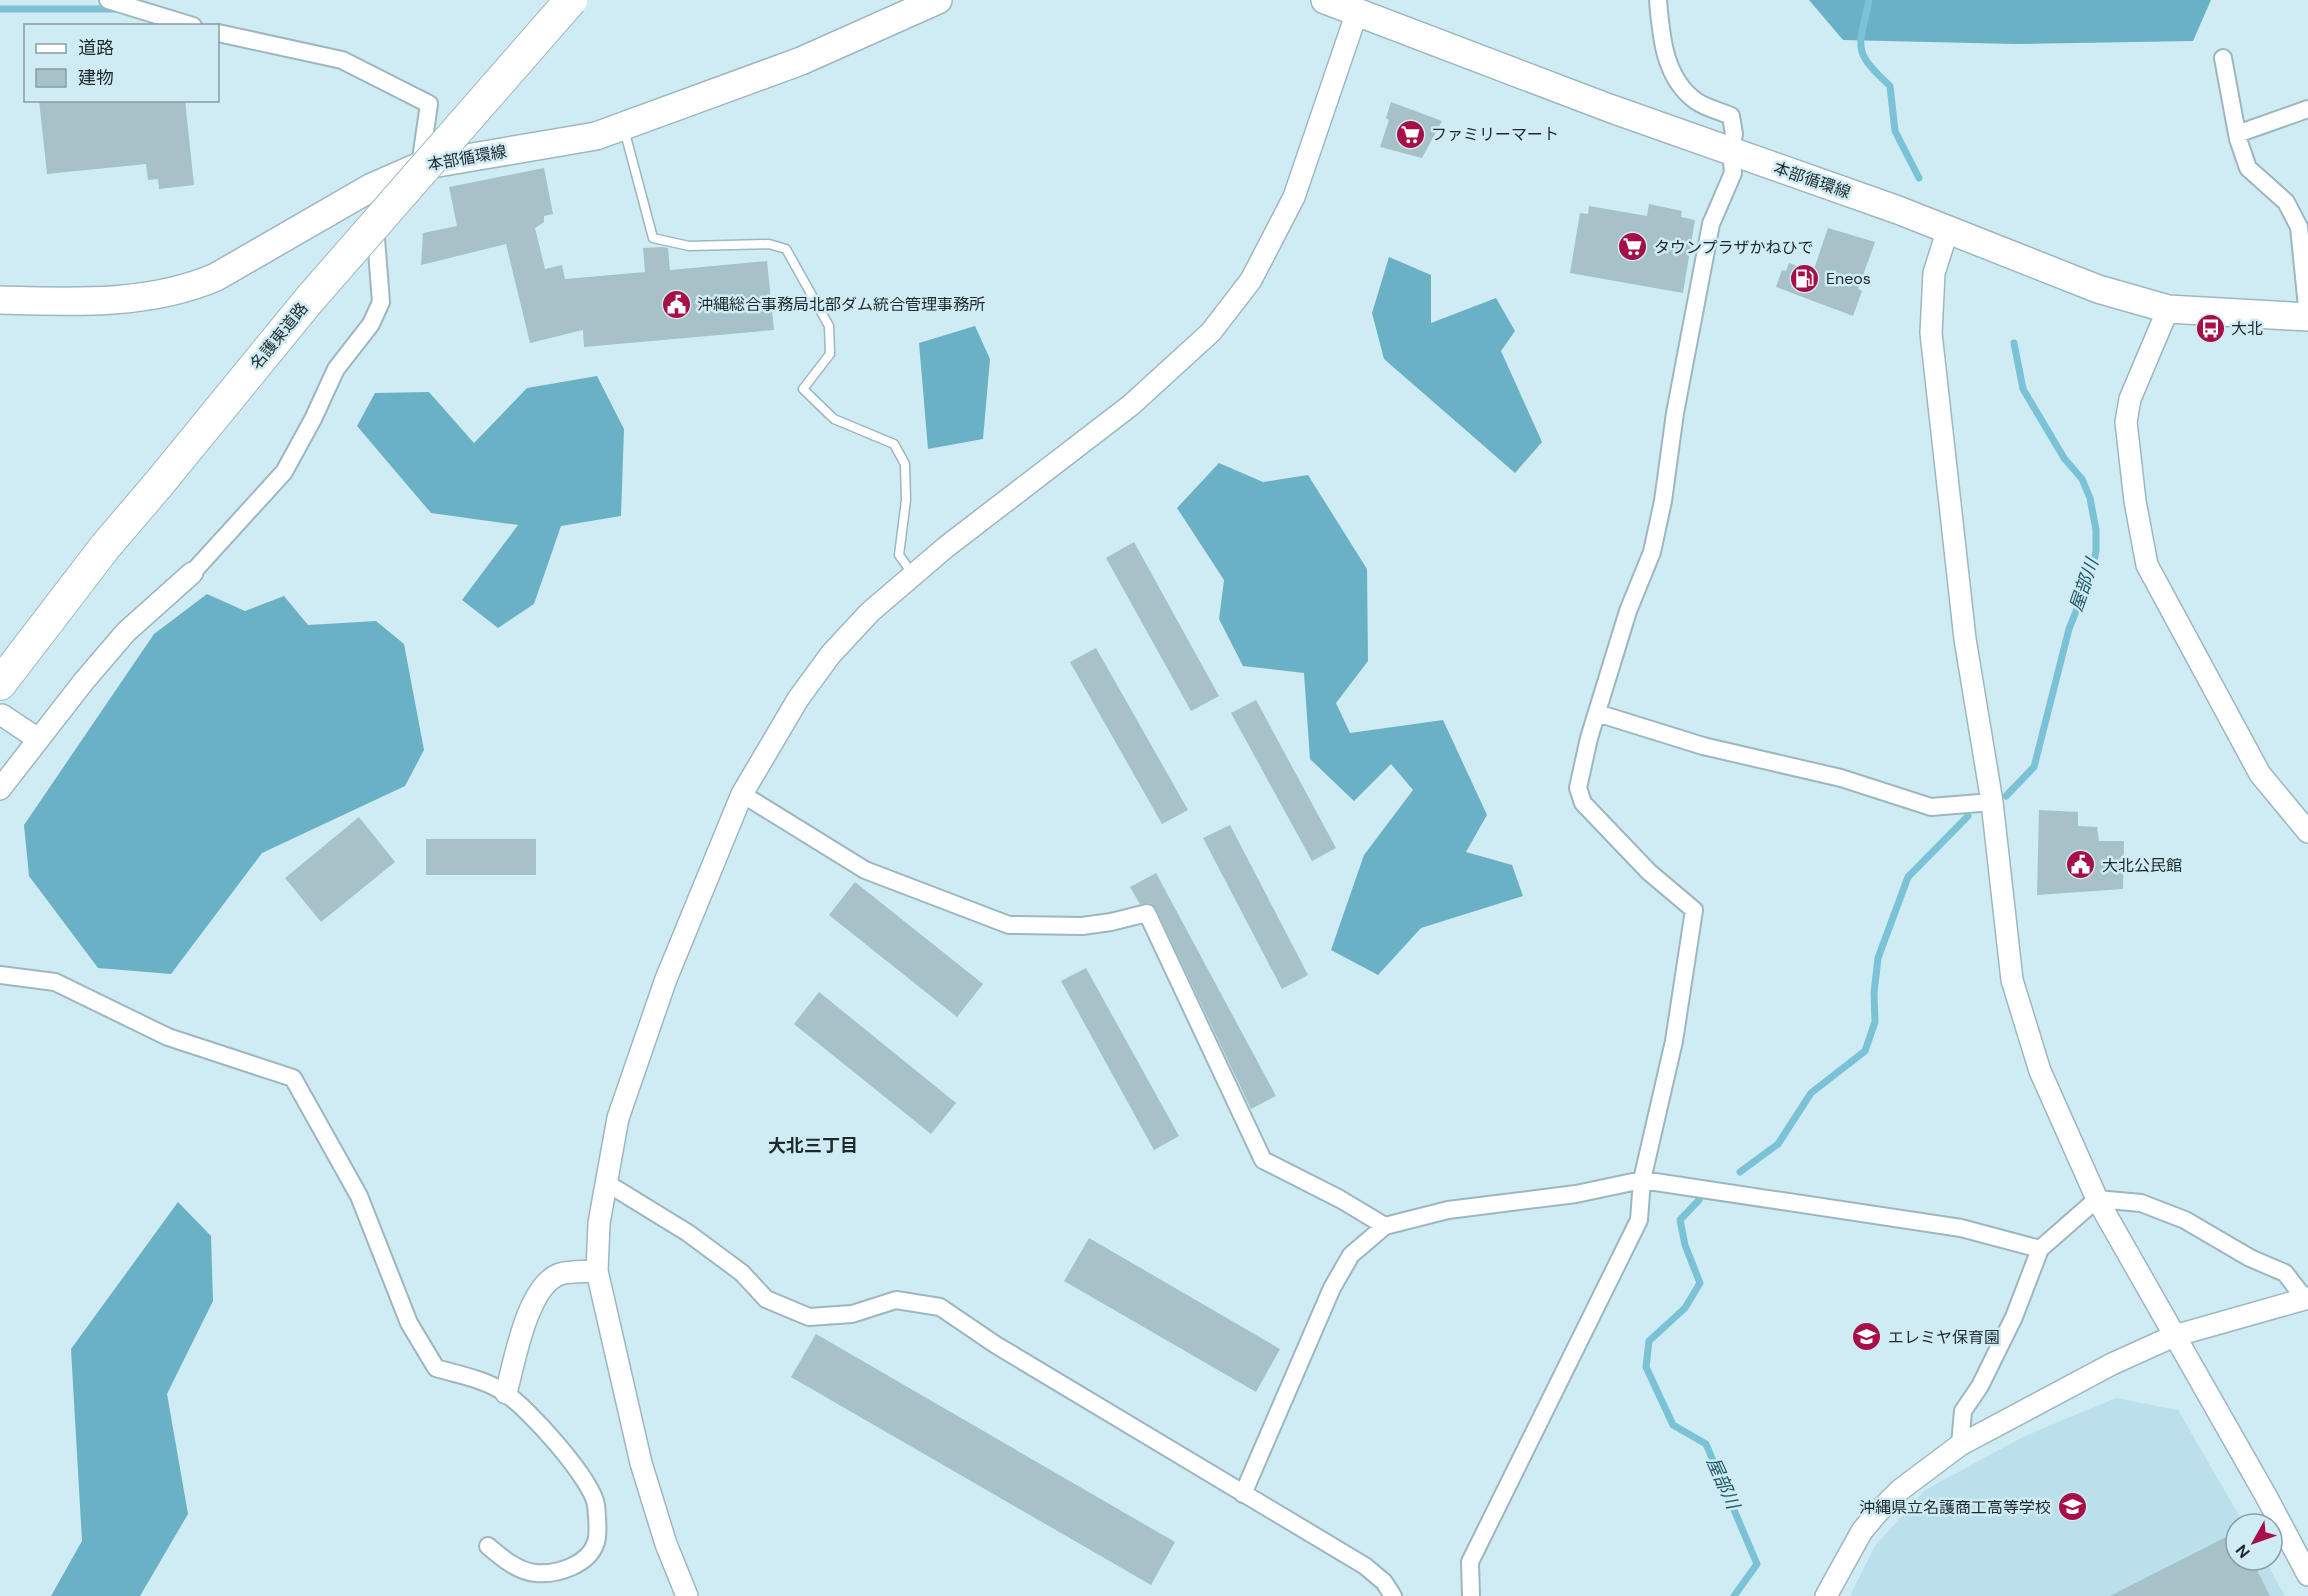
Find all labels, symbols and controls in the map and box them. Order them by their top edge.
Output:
legend [24,24,219,102]
text: 道路 [78,36,114,60]
text: 建物 [78,66,114,90]
supermarket icon: ファミリーマート [1394,118,1426,150]
place label: ファミリーマート [1431,124,1559,145]
street label: 本部循環線 [426,141,508,175]
street label: 本部循環線 [1771,157,1853,203]
supermarket icon: タウンプラザかねひで [1617,231,1649,263]
place label: タウンプラザかねひで [1654,237,1814,258]
fuel station icon: Eneos [1789,262,1821,294]
place label: Eneos [1826,268,1871,289]
public building icon: 沖縄総合事務局北部ダム統合管理事務所 [660,288,692,320]
place label: 沖縄総合事務局北部ダム統合管理事務所 [697,294,985,315]
street label: 名護東道路 [246,298,312,374]
bus stop icon: 大北 [2194,312,2226,344]
place label: 大北 [2231,318,2263,339]
water label: 屋部川 [2064,554,2105,614]
public building icon: 大北公民館 [2065,849,2097,881]
place label: 大北公民館 [2102,855,2182,876]
district label: 大北三丁目 [768,1134,858,1158]
school or university icon: エレミヤ保育園 [1851,1321,1883,1353]
place label: エレミヤ保育園 [1888,1327,2000,1348]
water label: 屋部川 [1701,1453,1746,1514]
school or university icon: 沖縄県立名護商工高等学校 [2056,1491,2088,1523]
place label: 沖縄県立名護商工高等学校 [1859,1497,2051,1518]
north arrow [2224,1512,2284,1572]
text: N [2231,1540,2255,1563]

